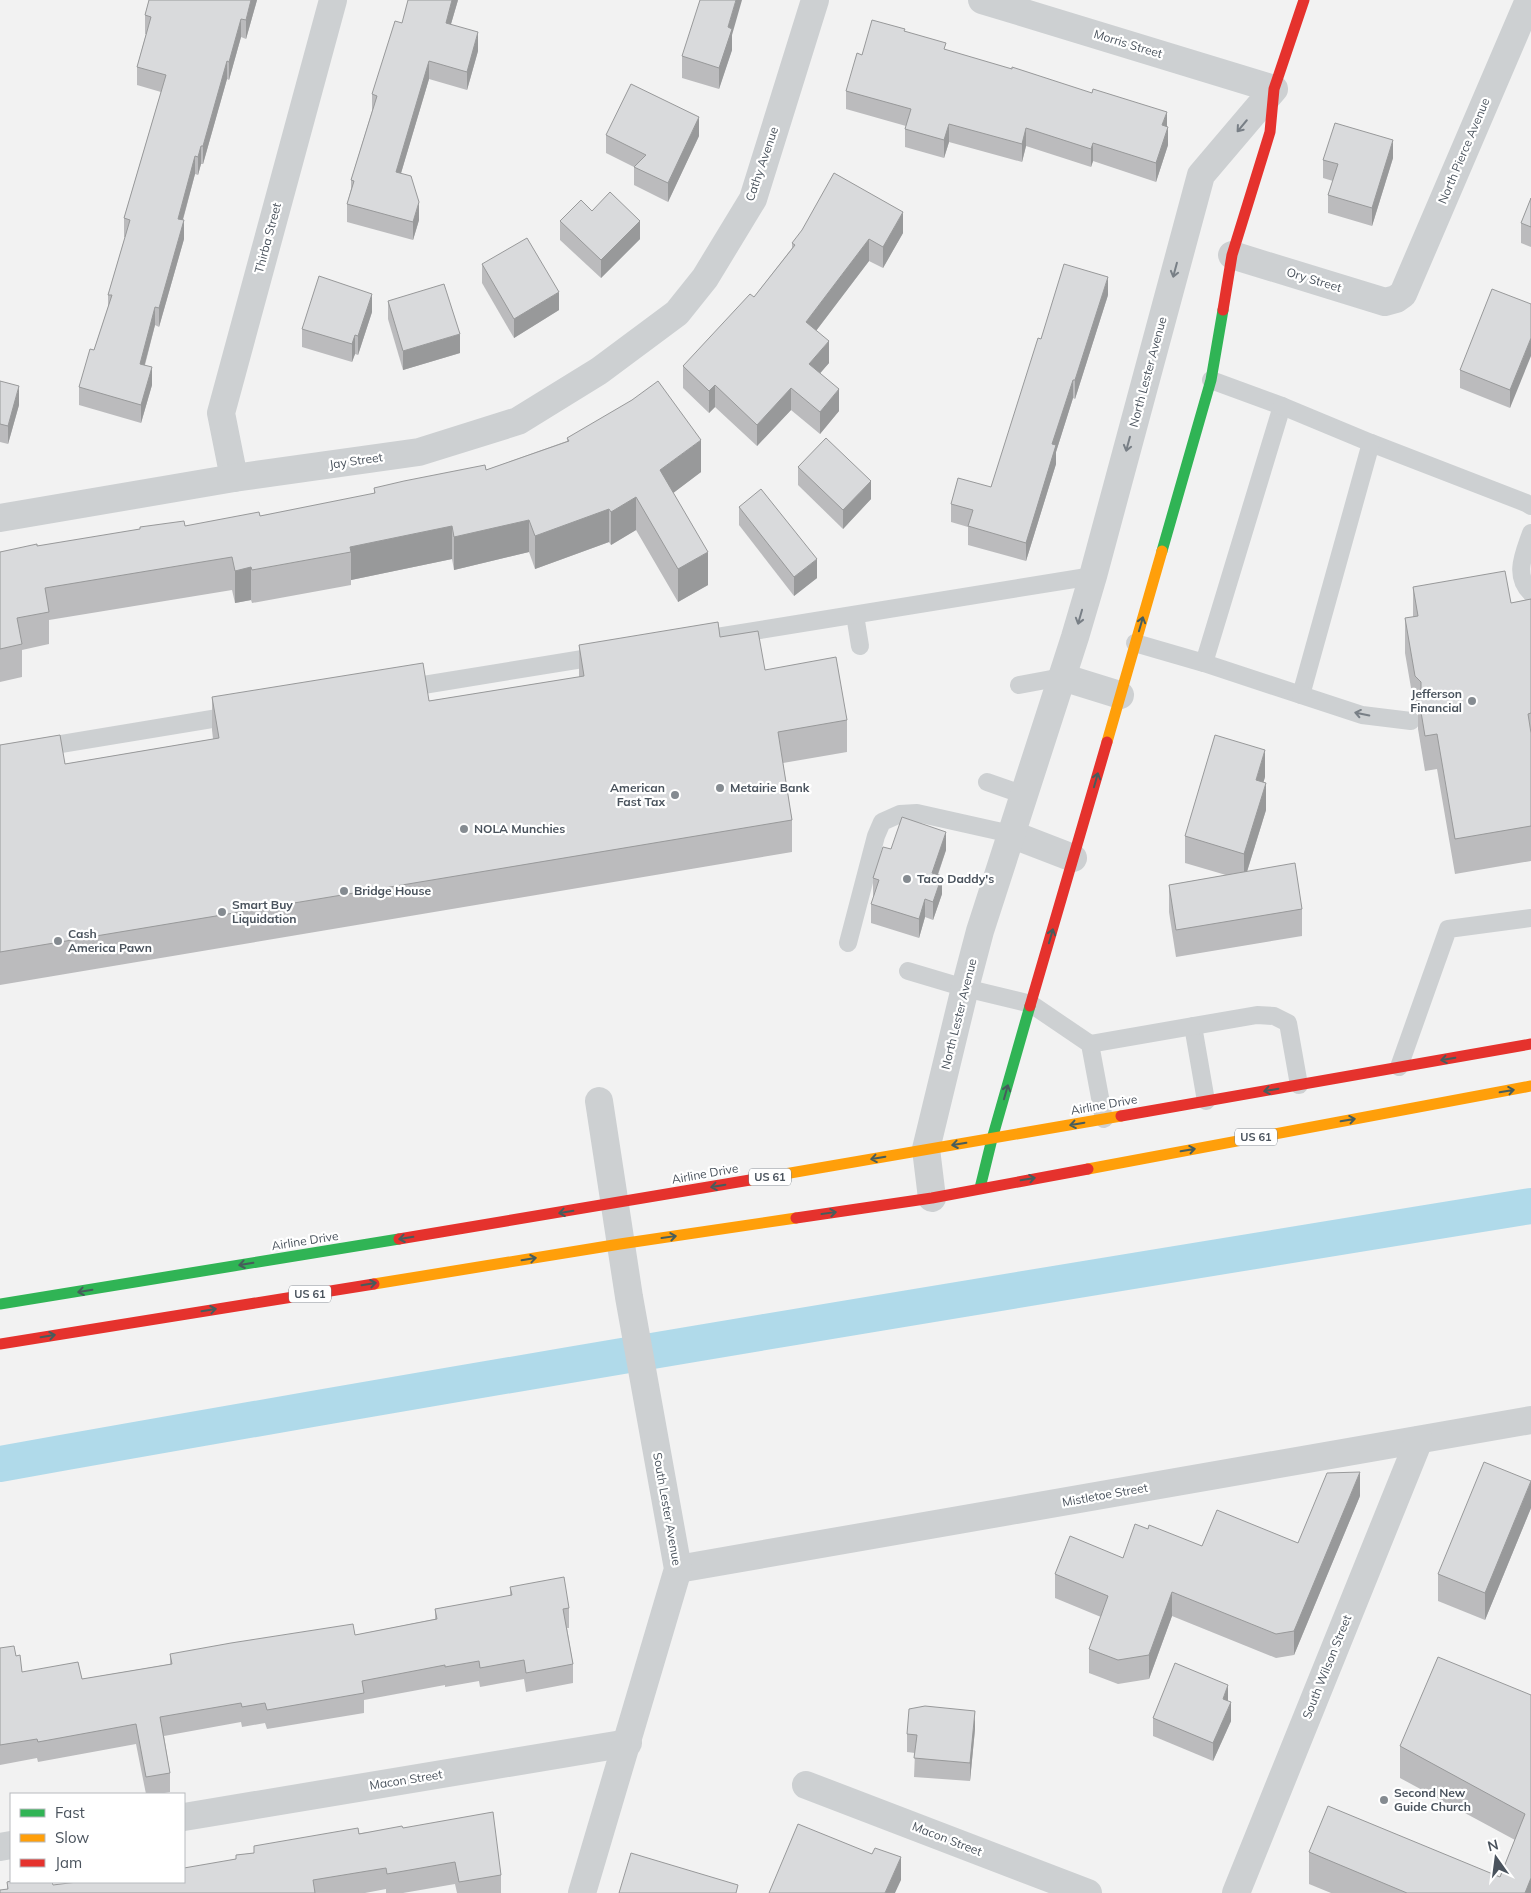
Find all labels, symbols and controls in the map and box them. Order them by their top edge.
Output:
street label: Morris Street [1092,26,1164,61]
street label: North Pierce Avenue [1434,96,1493,206]
one-way arrow [1237,119,1248,132]
street label: Cathy Avenue [742,125,781,203]
street label: Thirba Street [251,201,284,275]
one-way arrow [1170,262,1180,278]
street label: Ory Street [1285,264,1343,295]
street label: North Lester Avenue [1126,315,1169,429]
one-way arrow [1123,436,1133,452]
street label: Jay Street [328,449,384,472]
one-way arrow [1075,609,1085,625]
one-way arrow [1137,616,1147,632]
place label: Jefferson Financial [1410,686,1462,715]
marker: Jefferson Financial [1466,695,1478,707]
one-way arrow [1355,709,1371,719]
one-way arrow [1091,772,1101,788]
place label: American Fast Tax [610,780,665,809]
place label: Metairie Bank [730,780,810,795]
marker: Metairie Bank [714,782,726,794]
marker: American Fast Tax [669,789,681,801]
place label: NOLA Munchies [474,821,565,836]
marker: NOLA Munchies [458,823,470,835]
place label: Taco Daddy's [917,871,994,886]
marker: Taco Daddy's [901,873,913,885]
place label: Bridge House [354,883,431,898]
marker: Bridge House [338,885,350,897]
place label: Smart Buy Liquidation [232,897,296,926]
marker: Smart Buy Liquidation [216,906,228,918]
place label: Cash America Pawn [68,926,152,955]
one-way arrow [1046,928,1056,944]
marker: Cash America Pawn [52,935,64,947]
street label: North Lester Avenue [937,957,980,1071]
one-way arrow [1441,1054,1457,1064]
one-way arrow [1001,1084,1011,1100]
one-way arrow [1499,1085,1515,1095]
one-way arrow [1264,1086,1280,1096]
street label: Airline Drive [1069,1091,1138,1118]
one-way arrow [1339,1115,1355,1125]
one-way arrow [1069,1119,1085,1129]
road number: US 61 [1235,1128,1277,1146]
one-way arrow [952,1139,968,1149]
one-way arrow [1179,1144,1195,1154]
one-way arrow [871,1153,887,1163]
street label: Airline Drive [670,1160,739,1187]
road number: US 61 [749,1168,791,1186]
one-way arrow [1020,1174,1036,1184]
one-way arrow [711,1181,727,1191]
one-way arrow [559,1207,575,1217]
one-way arrow [821,1208,837,1218]
street label: Airline Drive [270,1228,339,1253]
one-way arrow [660,1232,676,1242]
one-way arrow [398,1234,414,1244]
one-way arrow [521,1253,537,1263]
one-way arrow [238,1260,254,1270]
one-way arrow [361,1279,377,1289]
one-way arrow [78,1286,94,1296]
road number: US 61 [289,1286,331,1302]
one-way arrow [200,1305,216,1315]
one-way arrow [40,1331,56,1341]
street label: South Lester Avenue [650,1451,685,1567]
street label: Mistletoe Street [1061,1480,1149,1509]
street label: South Wilson Street [1299,1613,1354,1721]
street label: Macon Street [368,1766,443,1793]
place label: Second New Guide Church [1394,1785,1471,1814]
legend [10,1793,185,1883]
marker: Second New Guide Church [1378,1794,1390,1806]
text: Fast [55,1803,85,1822]
street label: Macon Street [910,1818,984,1859]
text: Slow [55,1828,89,1847]
north arrow [1471,1833,1521,1883]
text: N [1486,1835,1500,1855]
text: Jam [55,1853,82,1872]

